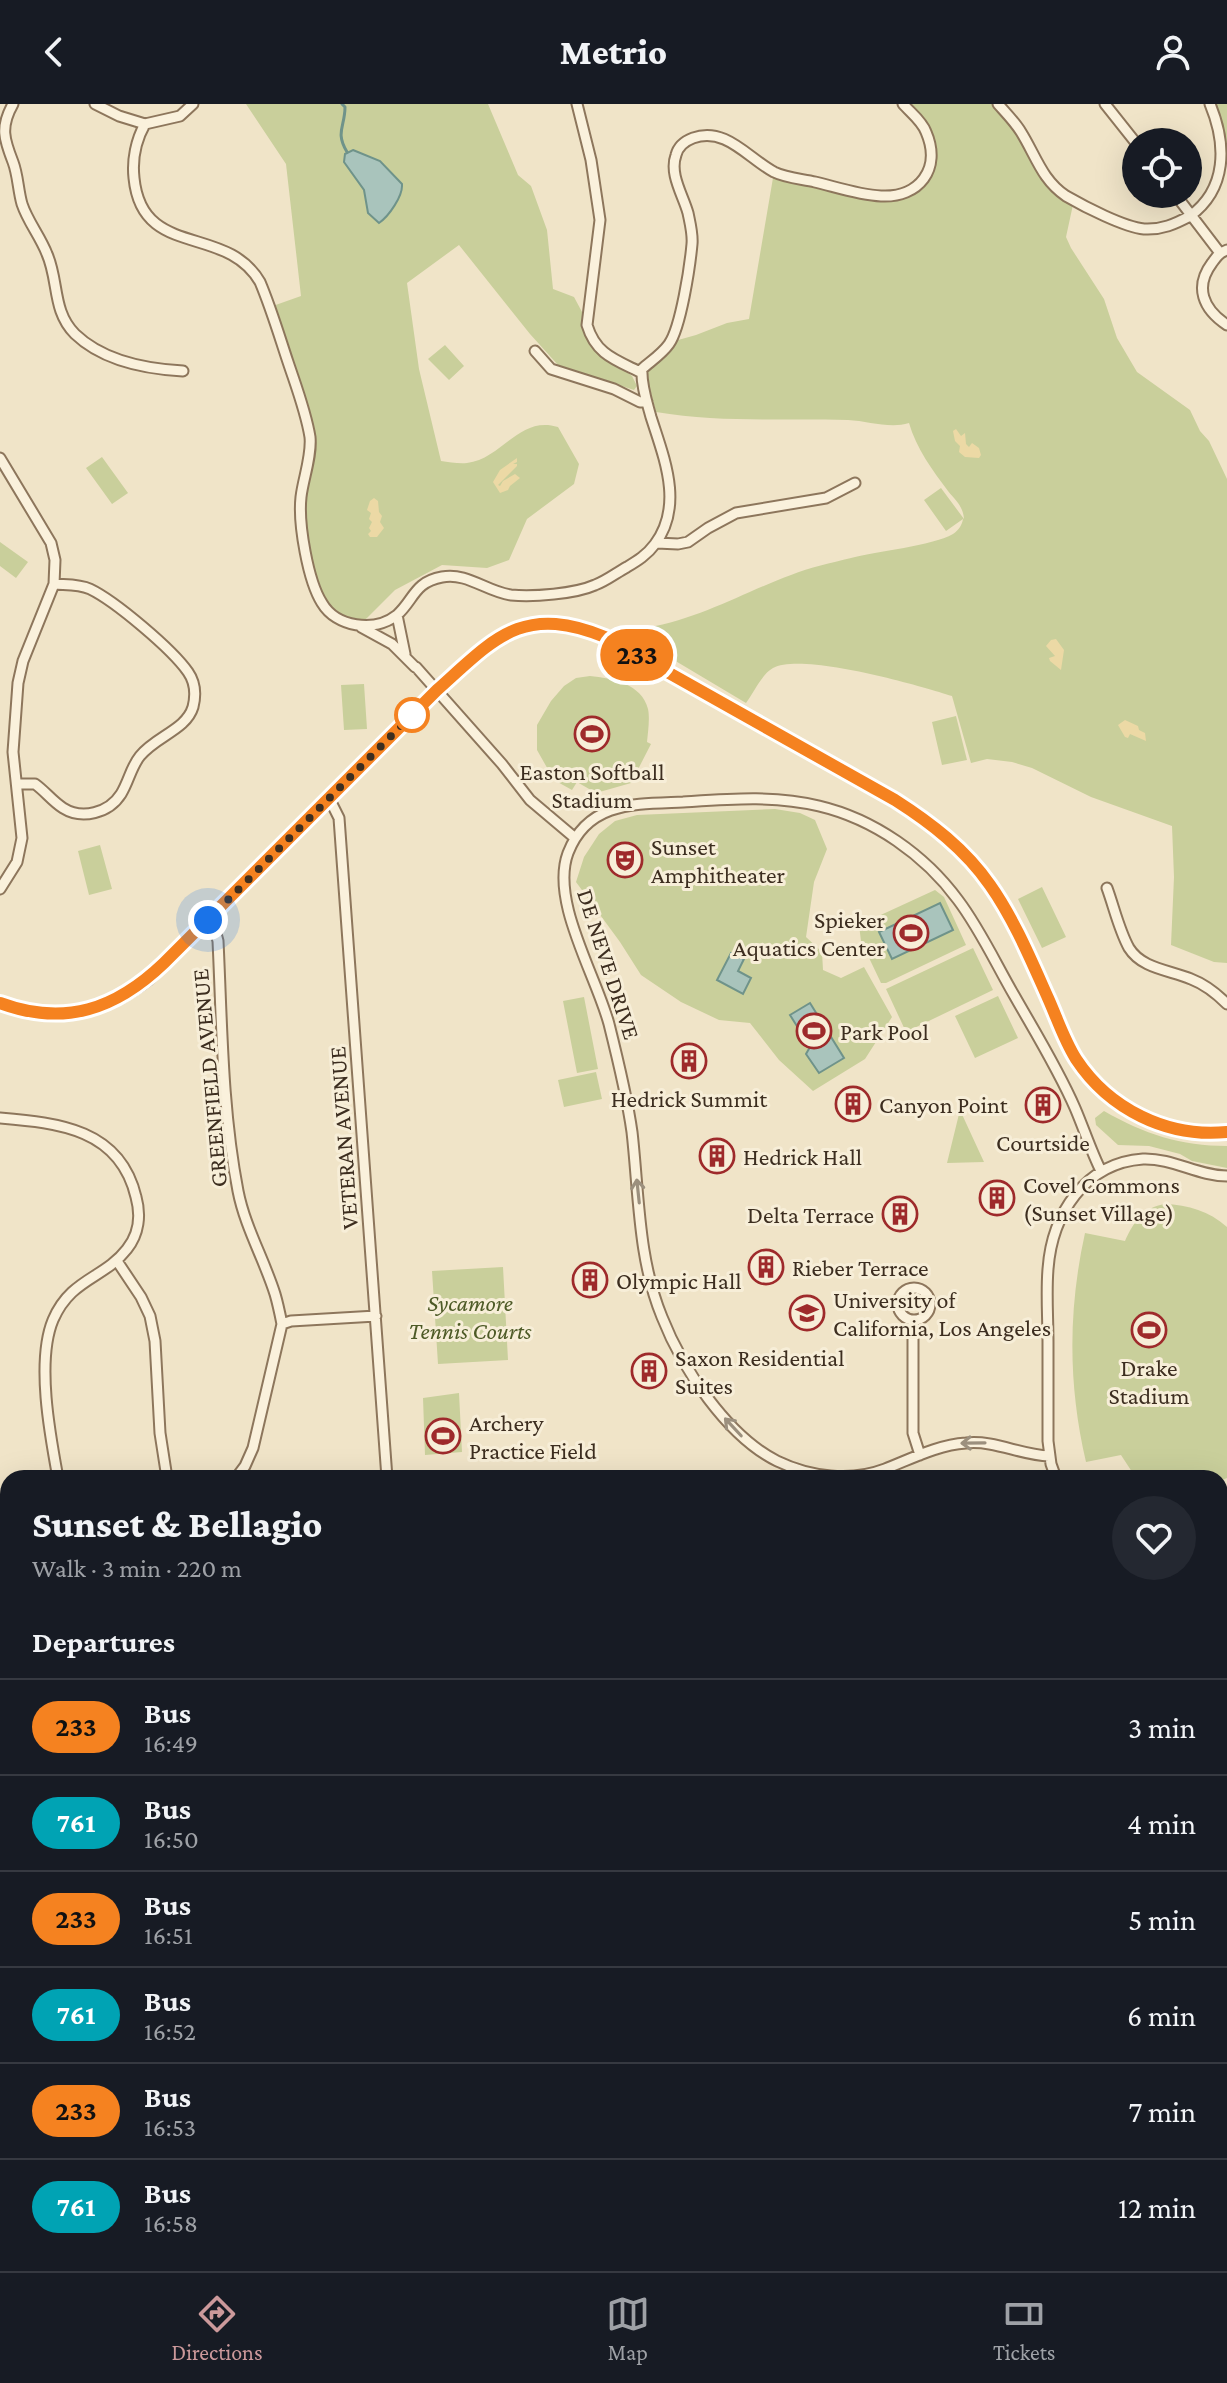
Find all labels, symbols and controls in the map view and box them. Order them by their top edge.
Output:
icon: back [32,30,76,74]
icon: person [1151,30,1195,74]
text: Metrio [560,32,667,72]
map controls [1122,128,1202,208]
button: locate [1122,128,1202,208]
line badge: 233 [591,629,683,681]
text: 233 [616,639,658,670]
unlabelled marker [395,698,429,732]
sports icon: Easton Softball Stadium [573,715,611,753]
place label: Easton Softball Stadium [520,758,664,813]
place label: Sunset Amphitheater [651,833,786,888]
theatre icon: Sunset Amphitheater [606,841,644,879]
street label: DE NEVE DRIVE [572,885,646,1043]
your location [188,900,228,940]
place label: Spieker Aquatics Center [733,906,885,961]
sports icon: Spieker Aquatics Center [892,914,930,952]
street label: GREENFIELD AVENUE [186,968,232,1188]
sports icon: Park Pool [795,1012,833,1050]
place label: Park Pool [840,1018,929,1045]
building icon: Hedrick Summit [670,1042,708,1080]
street label: VETERAN AVENUE [323,1045,363,1231]
place label: Hedrick Summit [611,1085,768,1112]
building icon: Canyon Point [834,1085,872,1123]
building icon: Courtside [1024,1086,1062,1124]
place label: Canyon Point [879,1091,1009,1118]
place label: Courtside [996,1129,1090,1156]
building icon: Hedrick Hall [698,1137,736,1175]
place label: Hedrick Hall [743,1143,862,1170]
place label: Covel Commons (Sunset Village) [1023,1171,1180,1227]
one-way arrow [630,1178,645,1205]
building icon: Covel Commons (Sunset Village) [978,1179,1016,1217]
building icon: Delta Terrace [881,1195,919,1233]
place label: Delta Terrace [747,1201,874,1228]
building icon: Rieber Terrace [747,1248,785,1286]
place label: Rieber Terrace [792,1254,929,1281]
building icon: Olympic Hall [571,1261,609,1299]
place label: Olympic Hall [616,1267,742,1294]
place label: University of California, Los Angeles [833,1286,1051,1341]
park label: Sycamore Tennis Courts [408,1289,532,1344]
school or university icon: University of California, Los Angeles [788,1294,826,1332]
sports icon: Drake Stadium [1130,1311,1168,1349]
place label: Saxon Residential Suites [675,1344,844,1399]
building icon: Saxon Residential Suites [630,1352,668,1390]
place label: Drake Stadium [1108,1354,1190,1409]
place label: Archery Practice Field [469,1409,597,1464]
sports icon: Archery Practice Field [424,1417,462,1455]
one-way arrow [725,1417,743,1437]
one-way arrow [960,1435,987,1451]
button: heart [1112,1496,1196,1580]
text: Sunset & Bellagio [32,1503,323,1545]
text: Walk · 3 min · 220 m [32,1554,242,1583]
text: Departures [32,1625,175,1658]
text: Bus [144,1696,191,1729]
text: 233 [55,1711,97,1742]
text: 3 min [1128,1711,1196,1744]
text: 16:49 [144,1729,198,1758]
text: Bus [144,1792,191,1825]
text: 761 [57,1807,95,1838]
text: 4 min [1127,1807,1196,1840]
text: 16:50 [144,1825,199,1854]
text: Bus [144,1888,191,1921]
text: 233 [55,1903,97,1934]
text: 5 min [1128,1903,1196,1936]
text: 16:51 [144,1921,193,1950]
text: Bus [144,1984,191,2017]
text: 761 [57,1999,95,2030]
text: 6 min [1127,1999,1196,2032]
text: 16:52 [144,2017,196,2046]
text: Bus [144,2080,191,2113]
text: 233 [55,2095,97,2126]
text: 7 min [1128,2095,1196,2128]
text: 16:53 [144,2113,196,2142]
text: Bus [144,2176,191,2209]
text: 761 [57,2191,95,2222]
text: 12 min [1118,2191,1196,2224]
text: 16:58 [144,2209,198,2238]
tab: Directions [172,2292,263,2365]
tab: Map [606,2292,650,2365]
tab: Tickets [993,2292,1055,2365]

